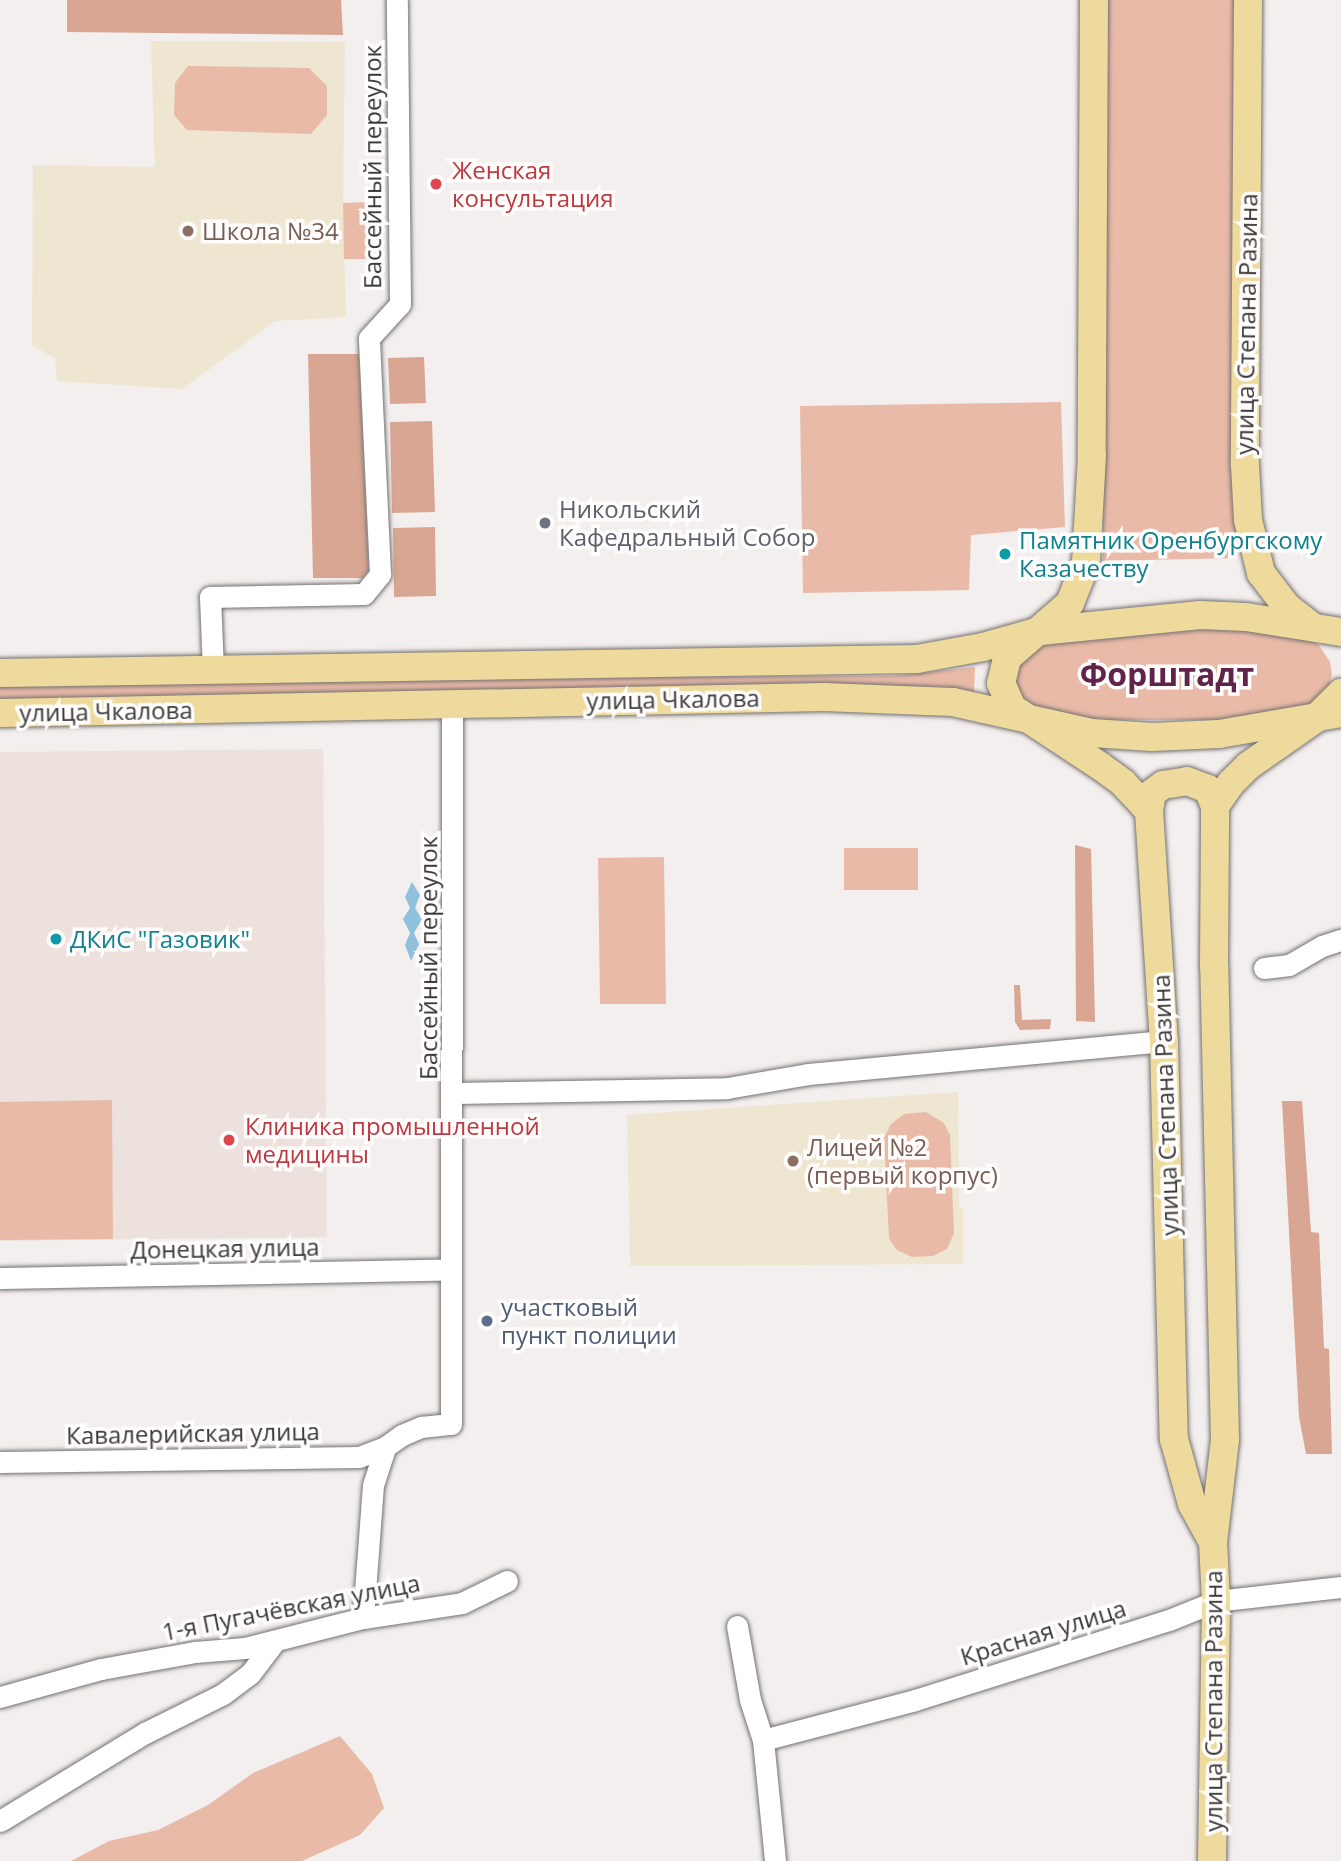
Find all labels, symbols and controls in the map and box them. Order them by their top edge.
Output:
street label: Бассейный переулок [358,45,386,289]
place label: Женская консультация [452,156,614,212]
marker: Женская консультация [426,174,446,194]
street label: улица Степана Разина [1229,193,1263,455]
place label: Школа №34 [202,217,339,245]
marker: Школа №34 [180,223,196,239]
place label: Никольский Кафедральный Собор [559,495,815,551]
marker: Никольский Кафедральный Собор [537,515,553,531]
place label: Памятник Оренбургскому Казачеству [1019,526,1322,582]
marker: Памятник Оренбургскому Казачеству [997,546,1013,562]
district label: Форштадт [1080,655,1254,693]
street label: улица Чкалова [586,683,760,715]
street label: улица Чкалова [19,695,193,727]
street label: Бассейный переулок [414,836,442,1080]
place label: ДКиC "Газовик" [70,925,250,953]
marker: ДКиC "Газовик" [48,931,64,947]
street label: улица Степана Разина [1146,974,1184,1236]
place label: Клиника промышленной медицины [245,1112,540,1168]
marker: Клиника промышленной медицины [219,1130,239,1150]
place label: Лицей №2 (первый корпус) [807,1133,998,1189]
marker: Лицей №2 (первый корпус) [785,1153,801,1169]
street label: Донецкая улица [130,1232,320,1264]
place label: участковый пункт полиции [501,1293,677,1349]
marker: участковый пункт полиции [479,1313,495,1329]
street label: Кавалерийская улица [66,1416,320,1450]
street label: 1-я Пугачёвская улица [160,1568,422,1646]
street label: улица Степана Разина [1199,1570,1227,1832]
street label: Красная улица [957,1593,1129,1671]

